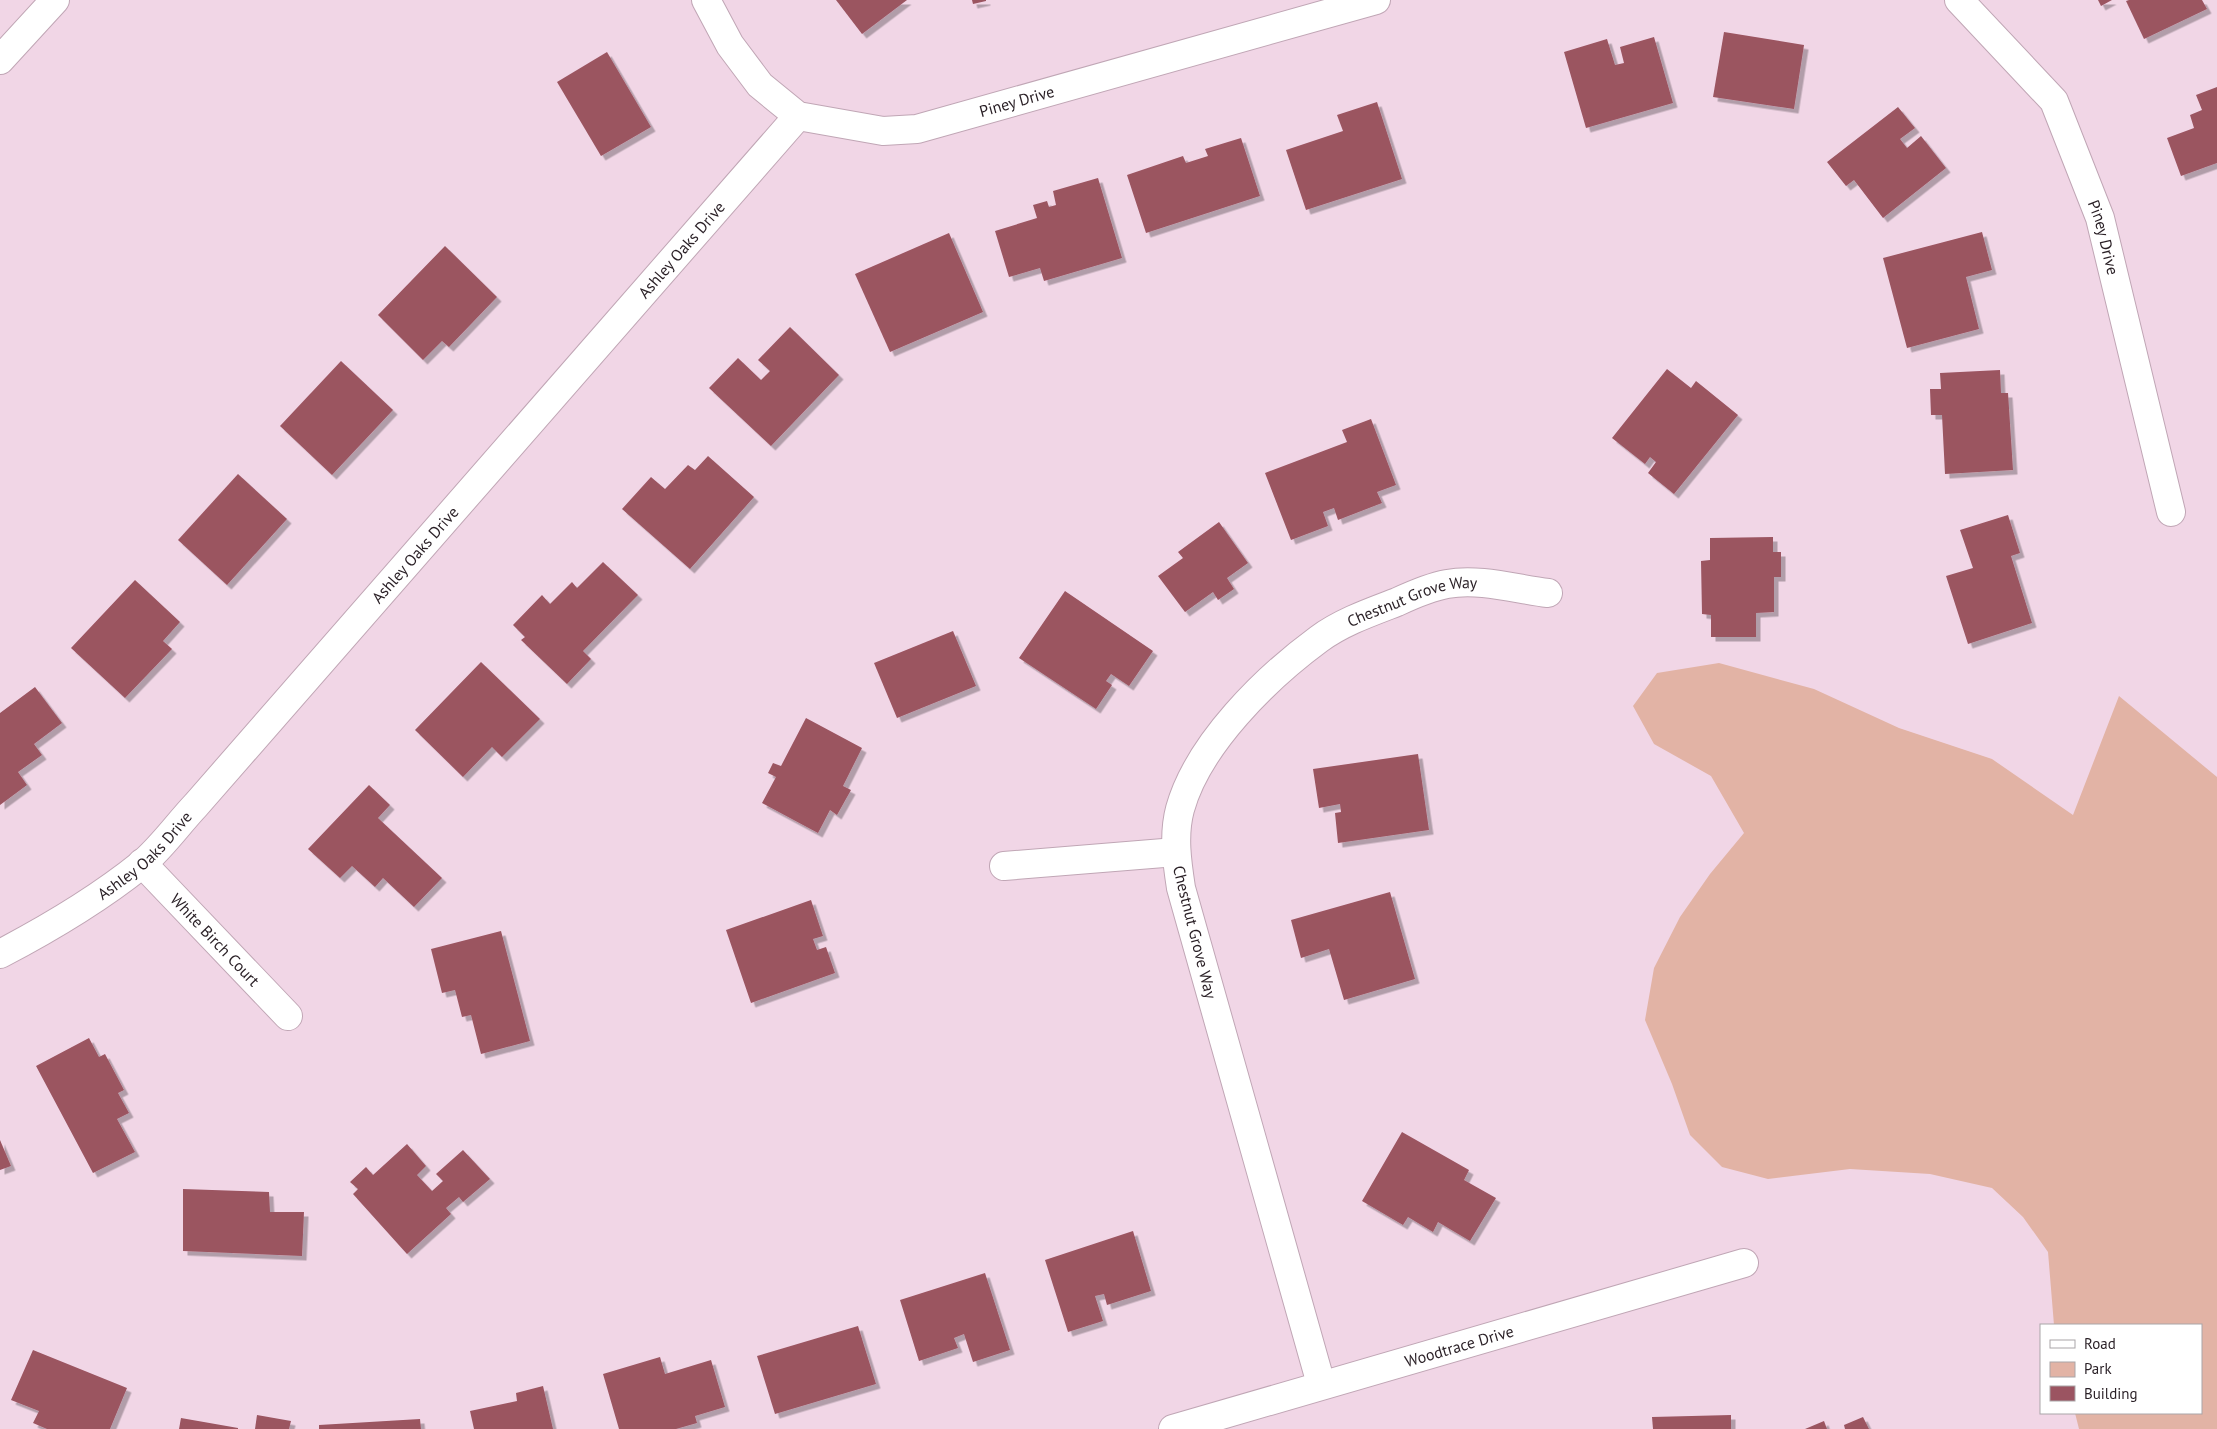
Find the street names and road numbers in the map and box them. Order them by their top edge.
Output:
street label: Piney Drive [977,81,1056,121]
street label: Ashley Oaks Drive [634,197,729,302]
street label: Piney Drive [2084,197,2123,277]
street label: Ashley Oaks Drive [367,502,463,607]
street label: Chestnut Grove Way [1344,572,1478,631]
street label: Ashley Oaks Drive [93,807,196,904]
street label: Chestnut Grove Way [1169,863,1221,1001]
street label: White Birch Court [166,889,264,991]
street label: Woodtrace Drive [1402,1321,1516,1371]

